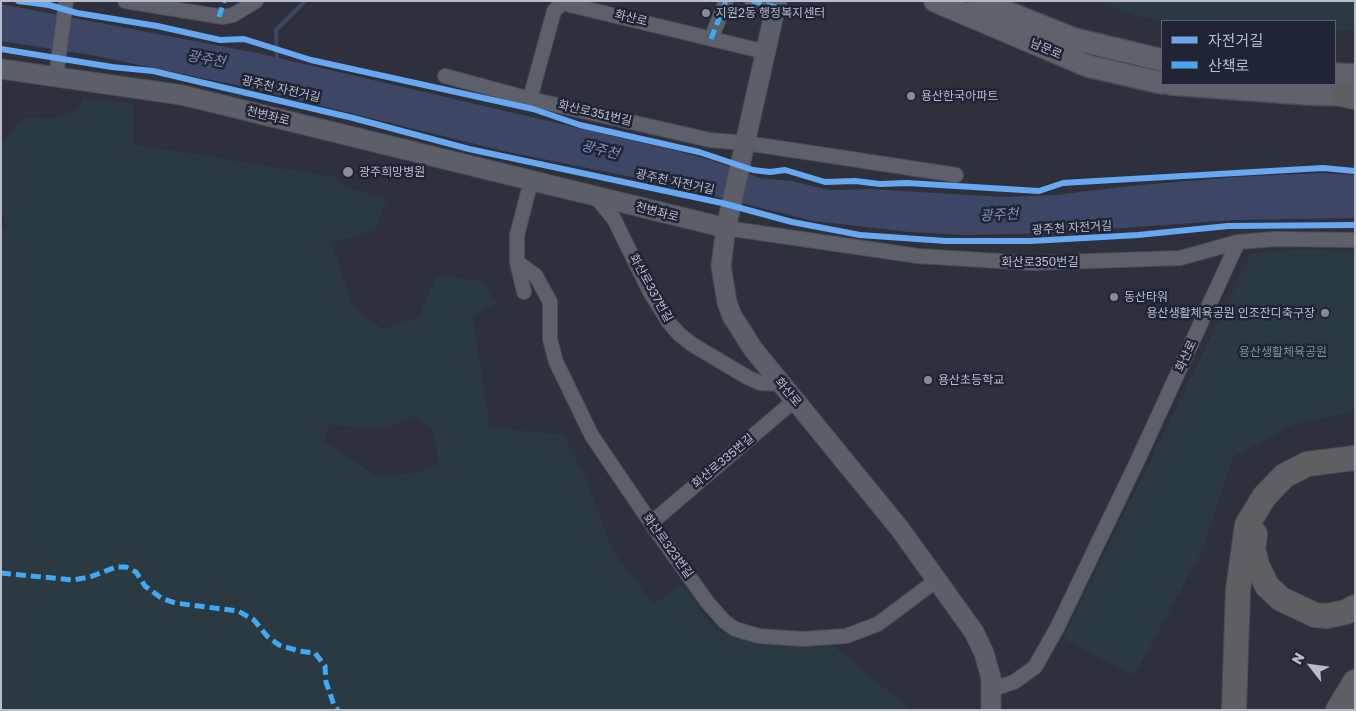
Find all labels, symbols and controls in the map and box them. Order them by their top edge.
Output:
place label: 지원2동 행정복지센터 [716,6,825,20]
street label: 화산로 [613,7,649,29]
marker: 지원2동 행정복지센터 [700,7,712,19]
legend [1161,20,1336,85]
text: 자전거길 [1208,31,1263,49]
street label: 남문로 [1028,36,1064,62]
water label: 광주천 [186,47,226,71]
text: 산책로 [1208,56,1249,74]
street label: 광주천 자전거길 [240,73,322,105]
place label: 용산한국아파트 [921,89,998,103]
marker: 용산한국아파트 [905,90,917,102]
street label: 화산로351번길 [557,98,633,128]
street label: 천변좌로 [245,104,291,128]
water label: 광주천 [579,137,621,163]
marker: 광주희망병원 [341,165,355,179]
place label: 광주희망병원 [359,165,425,179]
street label: 광주천 자전거길 [634,167,716,197]
street label: 천변좌로 [634,199,680,225]
water label: 광주천 [979,206,1019,224]
street label: 광주천 자전거길 [1032,219,1112,237]
street label: 화산로337번길 [626,251,676,325]
street label: 화산로350번길 [1002,255,1078,269]
place label: 동산타워 [1124,290,1168,304]
marker: 동산타워 [1108,291,1120,303]
place label: 용산생활체육공원 인조잔디축구장 [1146,306,1315,320]
marker: 용산생활체육공원 인조잔디축구장 [1319,307,1331,319]
street label: 화산로 [1172,338,1200,374]
park label: 용산생활체육공원 [1239,345,1327,359]
place label: 용산초등학교 [938,373,1004,387]
marker: 용산초등학교 [922,374,934,386]
street label: 화산로 [772,375,804,409]
street label: 화산로335번길 [689,431,757,491]
street label: 화산로323번길 [640,511,696,581]
north arrow [1286,641,1336,691]
text: N [1288,649,1308,667]

